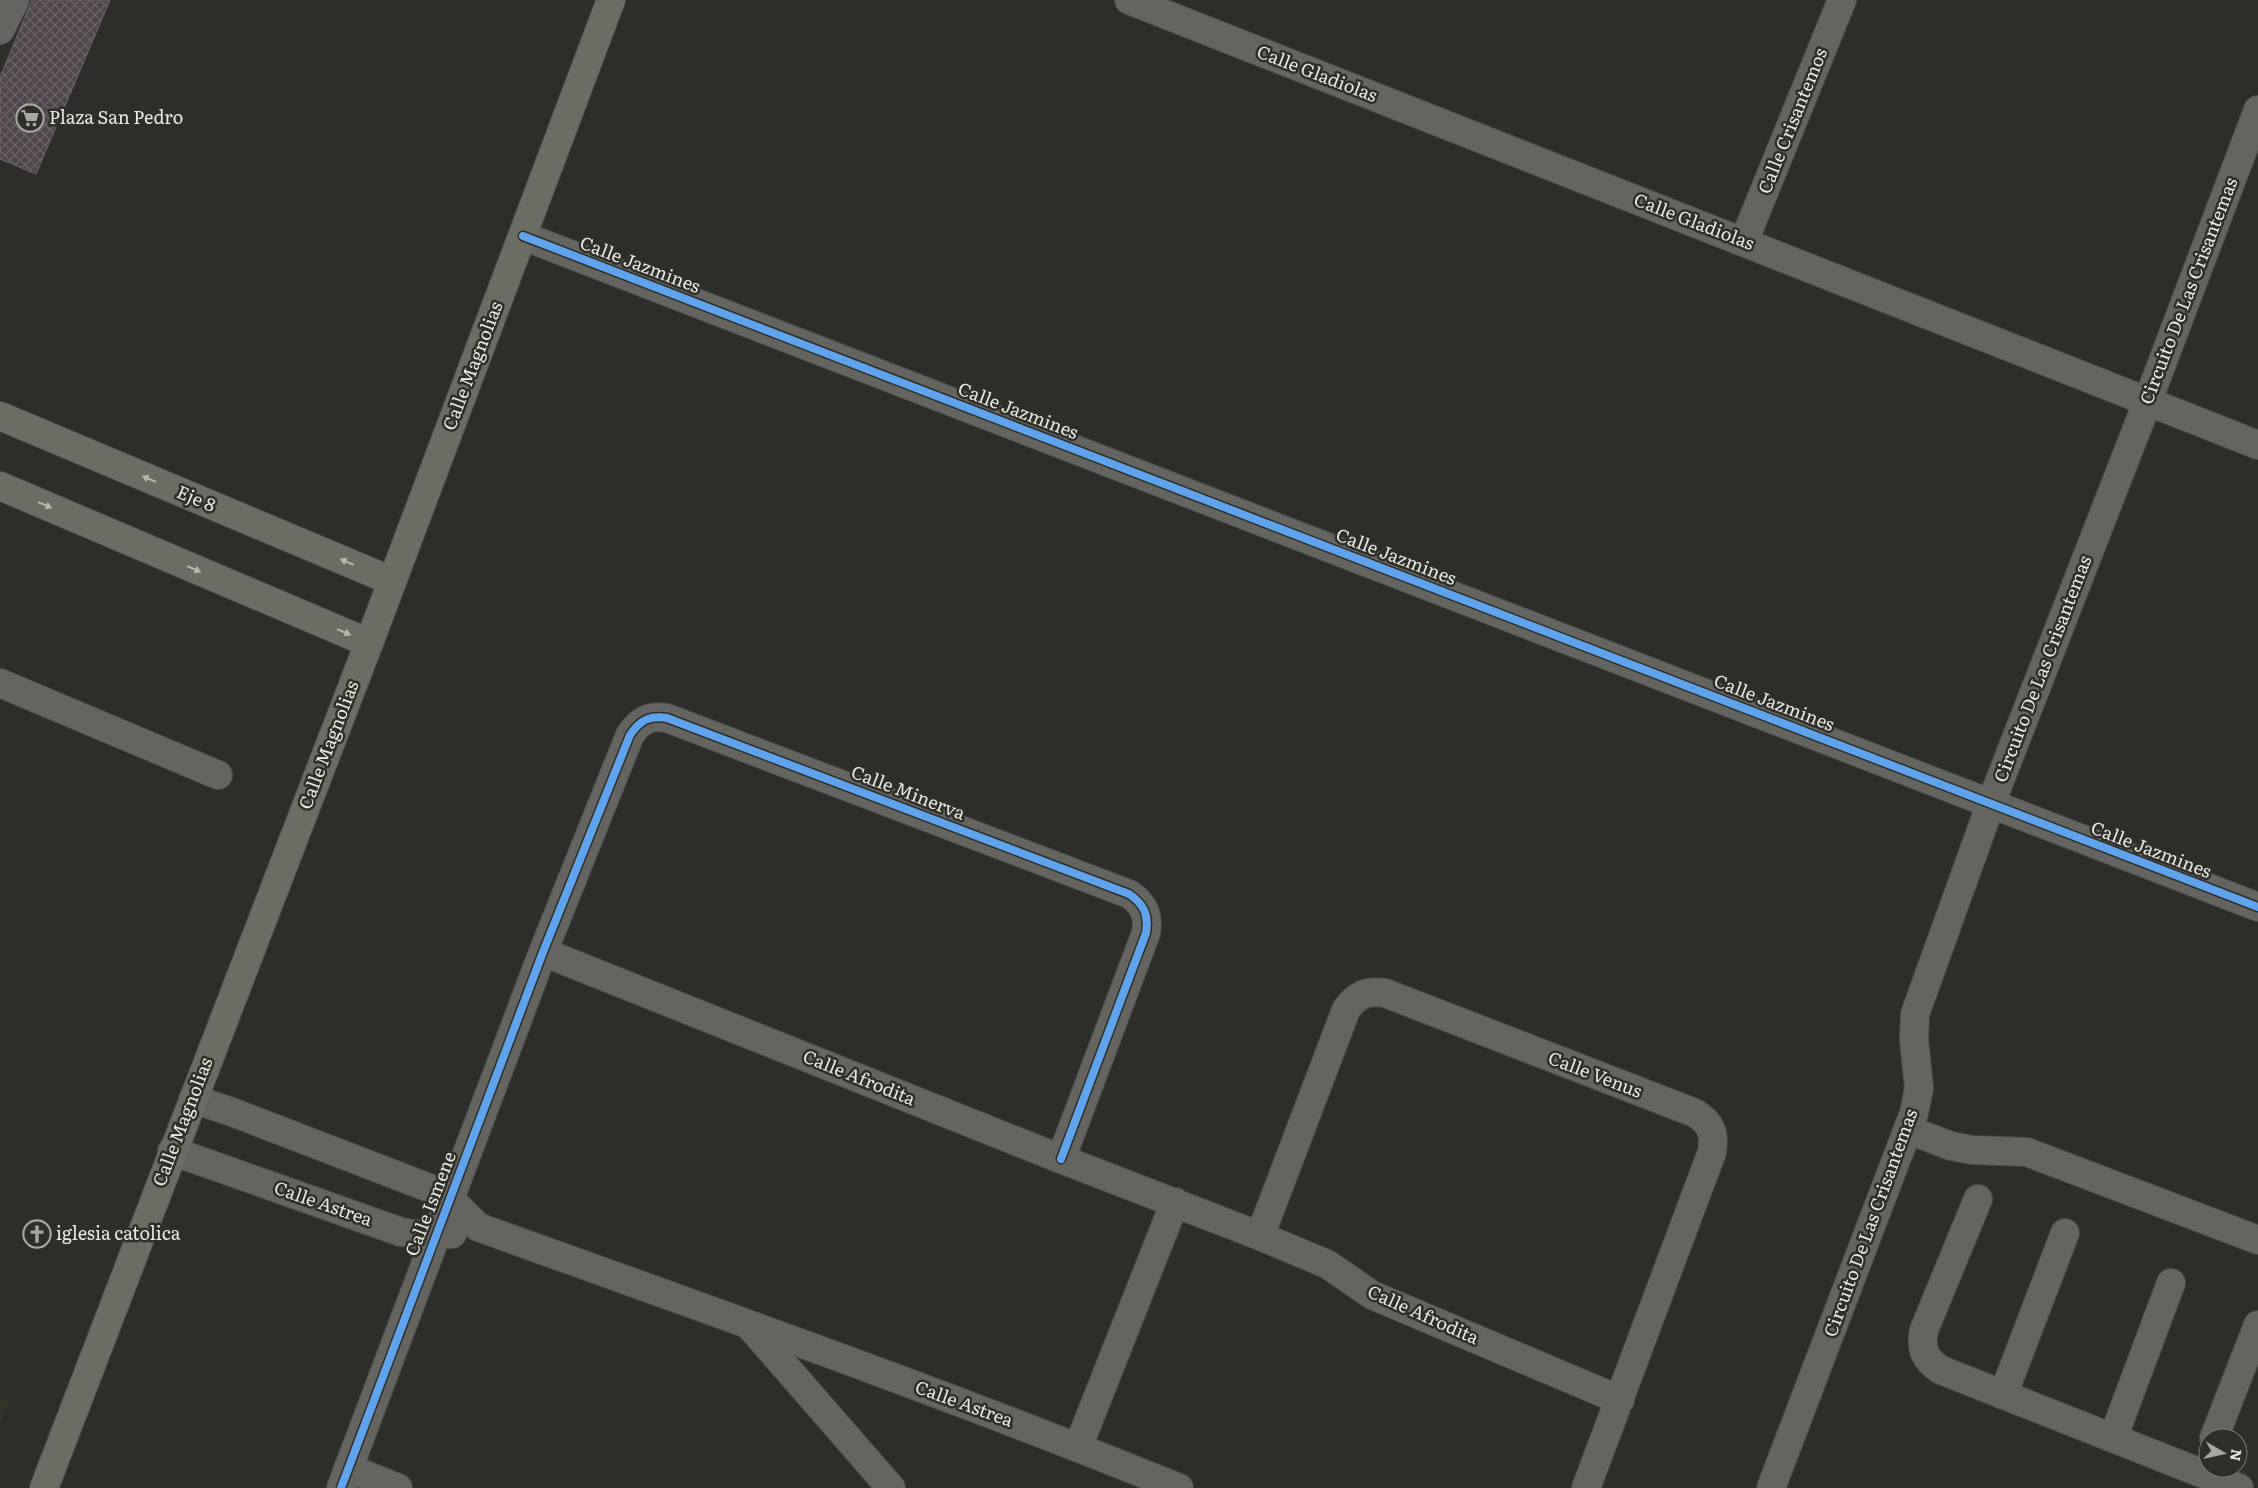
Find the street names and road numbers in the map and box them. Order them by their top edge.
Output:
street label: Calle Gladiolas [1253,37,1382,108]
street label: Calle Crisantemos [1750,43,1833,197]
street label: Circuito De Las Crisantemas [2132,173,2243,408]
street label: Calle Gladiolas [1630,185,1759,256]
street label: Calle Jazmines [576,228,705,299]
street label: Calle Magnolias [435,297,509,434]
street label: Calle Jazmines [954,374,1083,445]
street label: Eje 8 [173,477,220,518]
street label: Calle Jazmines [1332,520,1461,591]
street label: Circuito De Las Crisantemas [1986,551,2097,786]
street label: Calle Jazmines [1710,666,1839,737]
street label: Calle Magnolias [291,676,365,813]
street label: Calle Minerva [848,757,970,826]
street label: Calle Jazmines [2087,813,2216,884]
street label: Calle Afrodita [799,1042,920,1112]
street label: Calle Venus [1545,1043,1646,1104]
street label: Calle Magnolias [145,1053,219,1190]
street label: Circuito De Las Crisantemas [1816,1105,1924,1340]
street label: Calle Ismene [397,1147,462,1260]
street label: Calle Astrea [271,1173,377,1232]
street label: Calle Afrodita [1364,1277,1484,1350]
street label: Calle Astrea [912,1372,1018,1433]

